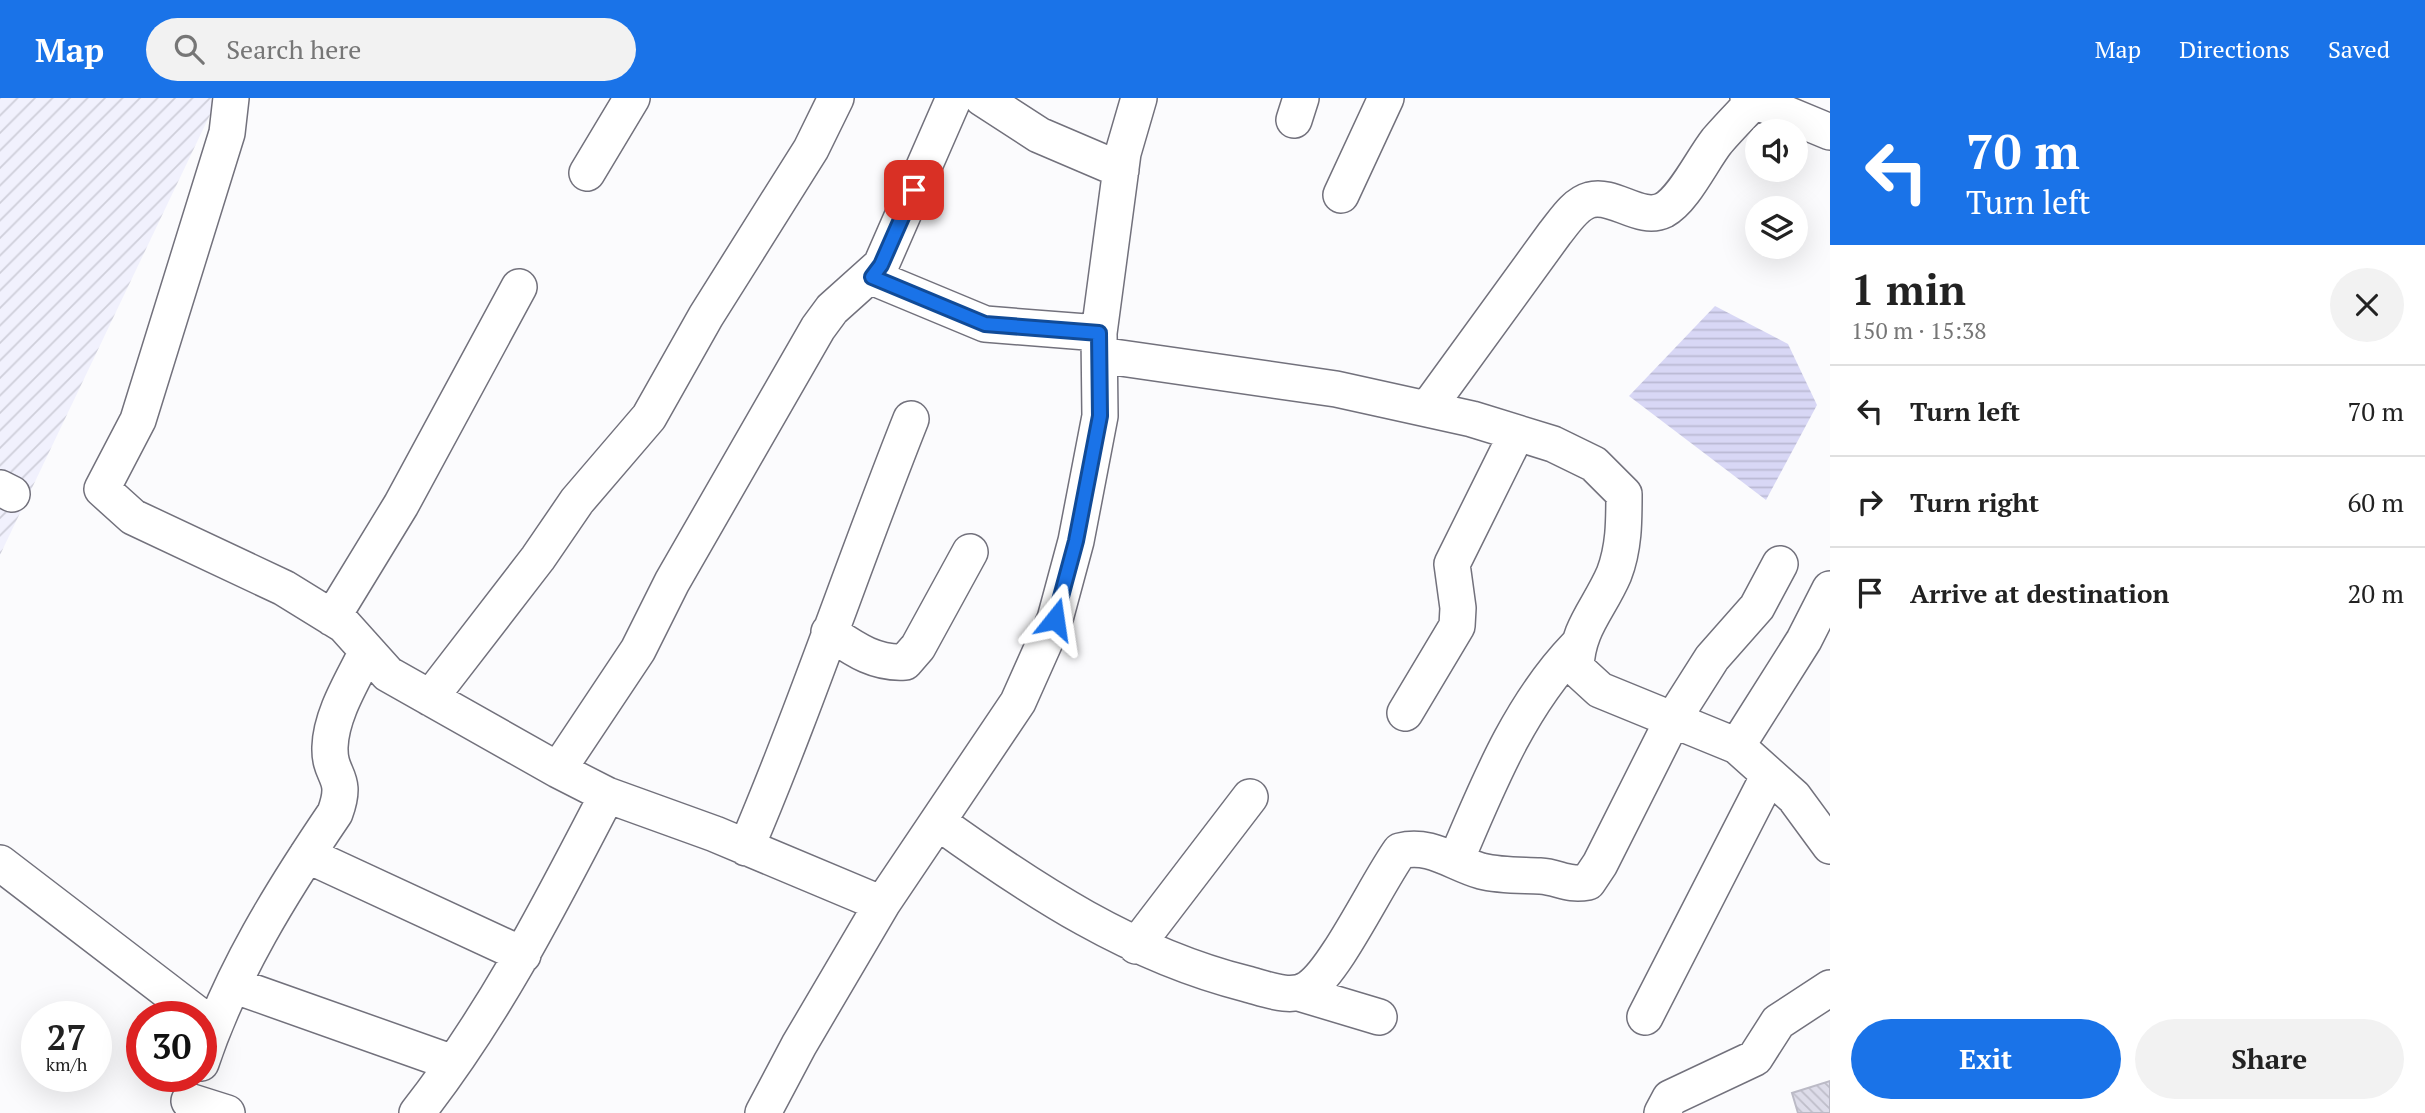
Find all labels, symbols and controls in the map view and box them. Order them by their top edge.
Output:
search box [146,18,636,81]
text: Map [35,28,104,71]
icon: search [170,30,208,68]
text: Search here [226,32,361,66]
text: Map [2095,33,2141,65]
text: Directions [2179,33,2290,65]
text: Saved [2328,33,2390,65]
text: 70 m [1966,118,2080,183]
map controls [1745,119,1808,259]
button: sound [1745,119,1808,182]
icon: left [1851,126,1942,217]
pin [884,160,944,220]
icon: arrive [895,171,933,209]
text: Turn left [1966,181,2090,223]
button: layers [1745,196,1808,259]
text: 1 min [1851,261,1966,317]
button: close [2330,268,2404,342]
text: 150 m · 15:38 [1851,315,1986,346]
icon: left [1851,392,1889,430]
text: Turn left [1910,394,2020,428]
text: 70 m [2348,394,2404,428]
icon: right [1851,483,1889,521]
text: Turn right [1910,485,2039,519]
text: 60 m [2348,485,2404,519]
icon: arrive [1851,574,1889,612]
text: Arrive at destination [1910,576,2169,610]
text: 20 m [2348,576,2404,610]
position arrow [1018,582,1092,656]
speed limit sign: 30 [126,1001,217,1092]
text: 27 [47,1014,86,1060]
button: Exit [1851,1019,2121,1099]
button: Share [2135,1019,2404,1099]
text: km/h [46,1052,87,1076]

